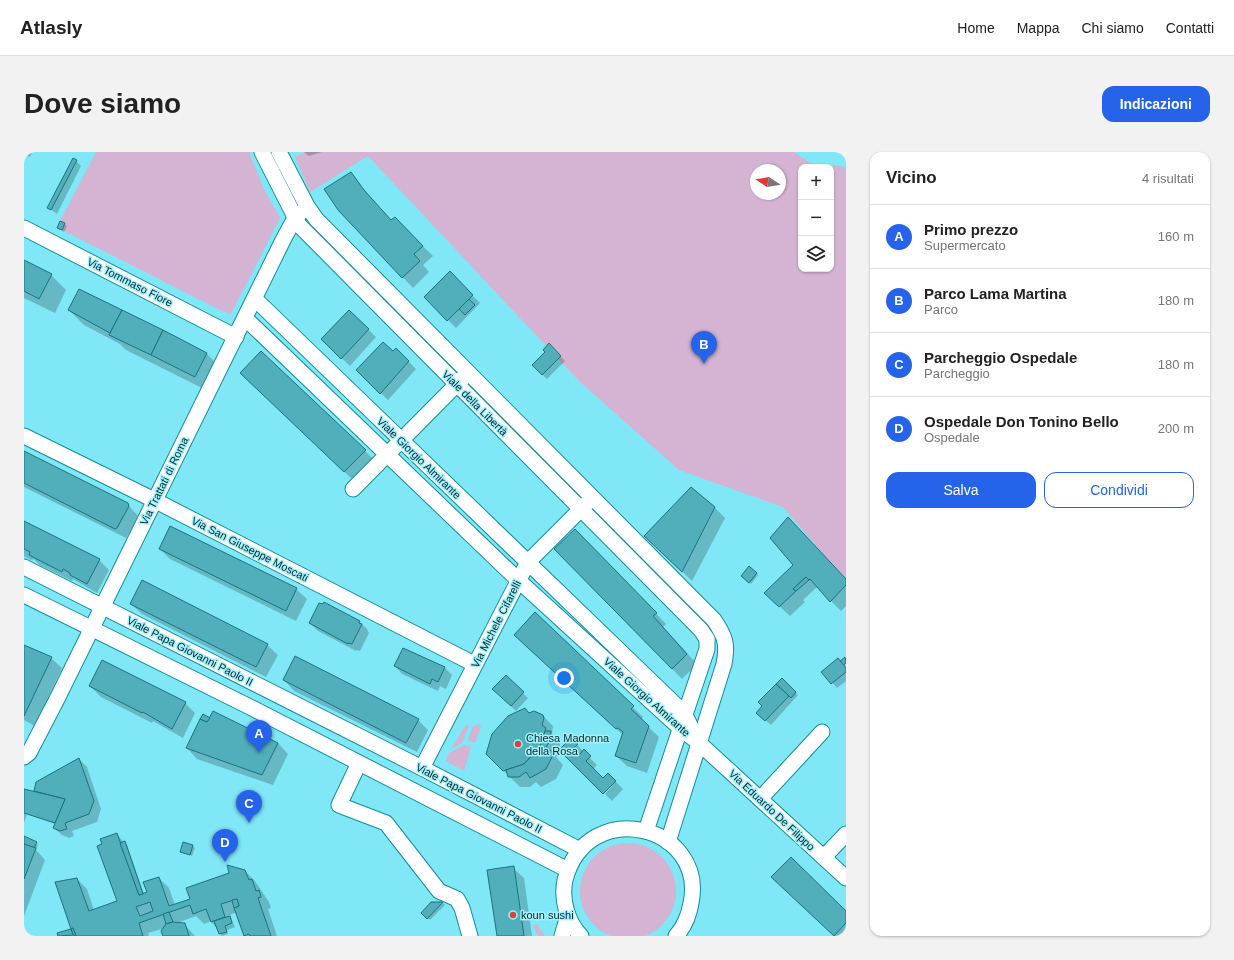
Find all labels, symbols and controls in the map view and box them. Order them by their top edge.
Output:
text: Atlasly [20,17,82,38]
text: Home [957,20,995,36]
text: Mappa [1017,20,1060,36]
text: Chi siamo [1082,20,1144,36]
text: Contatti [1166,20,1214,36]
button: Indicazioni [1102,86,1210,122]
text: Dove siamo [24,88,181,119]
north arrow [750,164,786,200]
map controls [798,164,834,272]
button: + [798,164,834,200]
text: Vicino [886,168,937,187]
text: 4 risultati [1142,171,1194,186]
button: − [798,200,834,236]
text: Primo prezzo [924,221,1018,238]
text: A [894,229,904,244]
text: 160 m [1158,229,1194,244]
button: layers [798,236,834,272]
text: Supermercato [924,238,1006,253]
street label: Via Tommaso Fiore [85,255,175,309]
text: Parco Lama Martina [924,285,1067,302]
text: B [894,293,904,308]
text: 180 m [1158,293,1194,308]
text: Parco [924,302,958,317]
pin: B [691,331,717,364]
text: Parcheggio Ospedale [924,349,1077,366]
text: C [894,357,904,372]
text: 180 m [1158,357,1194,372]
text: Parcheggio [924,366,990,381]
street label: Viale della Libertà [440,368,511,439]
text: Ospedale Don Tonino Bello [924,413,1119,430]
street label: Viale Giorgio Almirante [375,415,463,501]
text: D [894,421,904,436]
text: 200 m [1158,421,1194,436]
text: Ospedale [924,430,980,445]
street label: Via Trattati di Roma [137,434,191,527]
button: Salva [886,472,1036,508]
button: Condividi [1044,472,1194,508]
street label: Via San Giuseppe Moscati [190,514,310,584]
street label: Via Michele Cifarelli [469,578,523,670]
street label: Viale Papa Giovanni Paolo II [125,614,255,688]
street label: Viale Giorgio Almirante [601,655,693,739]
your location [554,668,574,688]
pin: A [246,720,272,753]
place label: Chiesa Madonna della Rosa [526,732,610,757]
marker: Chiesa Madonna della Rosa [513,739,523,749]
street label: Viale Papa Giovanni Paolo II [414,761,544,835]
street label: Via Eduardo De Filippo [727,767,817,853]
pin: C [236,790,262,823]
pin: D [212,829,238,862]
place label: koun sushi [521,909,574,921]
marker: koun sushi [508,910,518,920]

